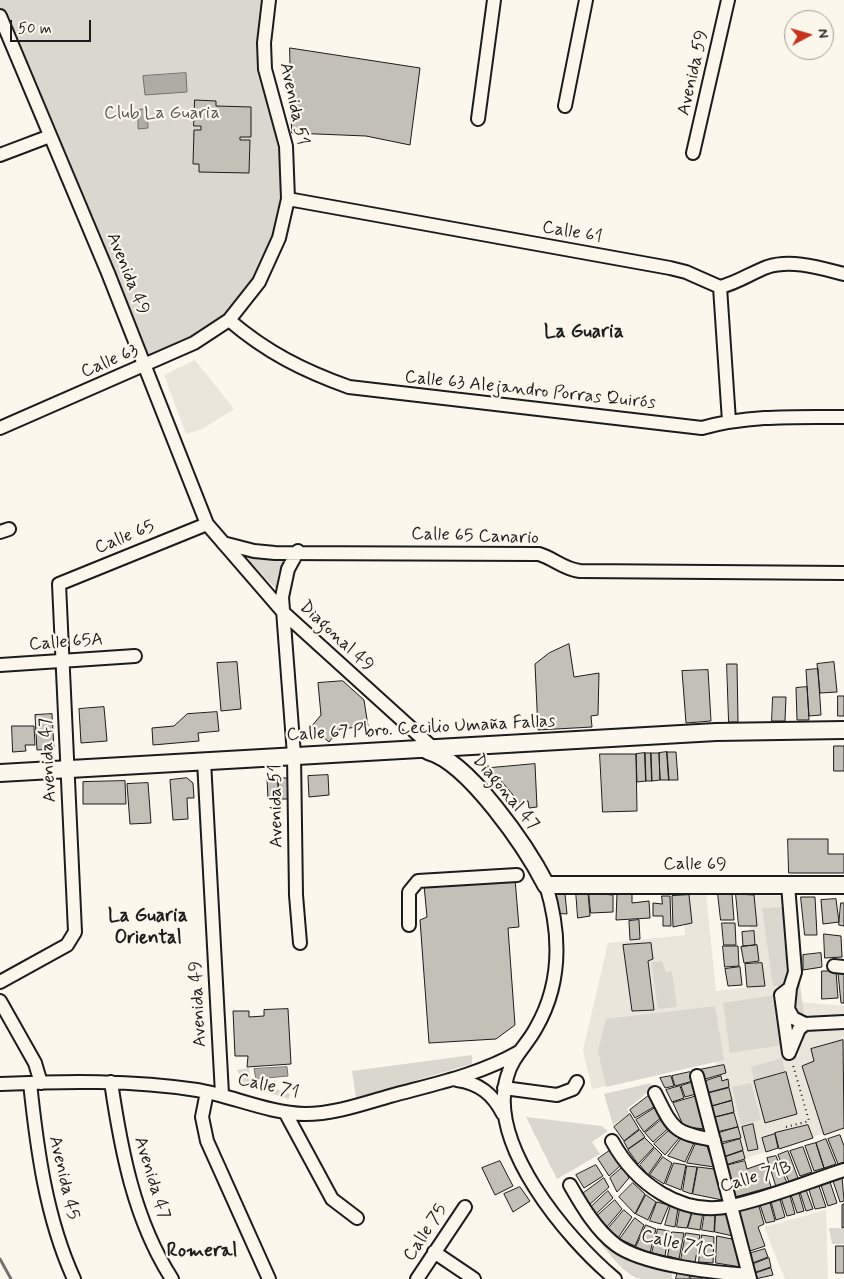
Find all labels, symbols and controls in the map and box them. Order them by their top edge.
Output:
scale bar [12,10,94,42]
north arrow [784,10,834,60]
text: 50 m [18,19,52,39]
street label: Avenida 59 [674,28,714,118]
text: N [813,28,832,39]
street label: Avenida 51 [274,61,312,147]
park label: Club La Guaria [104,103,220,125]
street label: Calle 61 [540,217,604,249]
street label: Avenida 49 [101,230,153,318]
district label: La Guaria [544,322,624,344]
street label: Calle 63 [78,340,142,384]
street label: Calle 63 Alejandro Porras Quirós [403,367,657,415]
street label: Calle 65 [92,516,158,560]
street label: Calle 65 Canario [411,524,539,550]
street label: Diagonal 49 [294,597,378,677]
street label: Calle 65A [28,630,104,656]
street label: Calle 67 Pbro. Cecilio Umaña Fallas [286,711,556,747]
street label: Avenida 47 [36,717,62,803]
street label: Diagonal 47 [467,751,543,835]
street label: Avenida 51 [265,764,289,848]
street label: Calle 69 [663,854,727,876]
district label: La Guaria Oriental [108,906,188,950]
street label: Avenida 49 [186,960,212,1048]
street label: Calle 71 [235,1069,301,1105]
street label: Avenida 45 [43,1134,83,1222]
street label: Avenida 47 [128,1134,174,1222]
street label: Calle 71B [718,1157,794,1199]
street label: Calle 75 [399,1200,453,1266]
street label: Calle 71C [639,1226,717,1264]
district label: Romeral [167,1241,237,1263]

